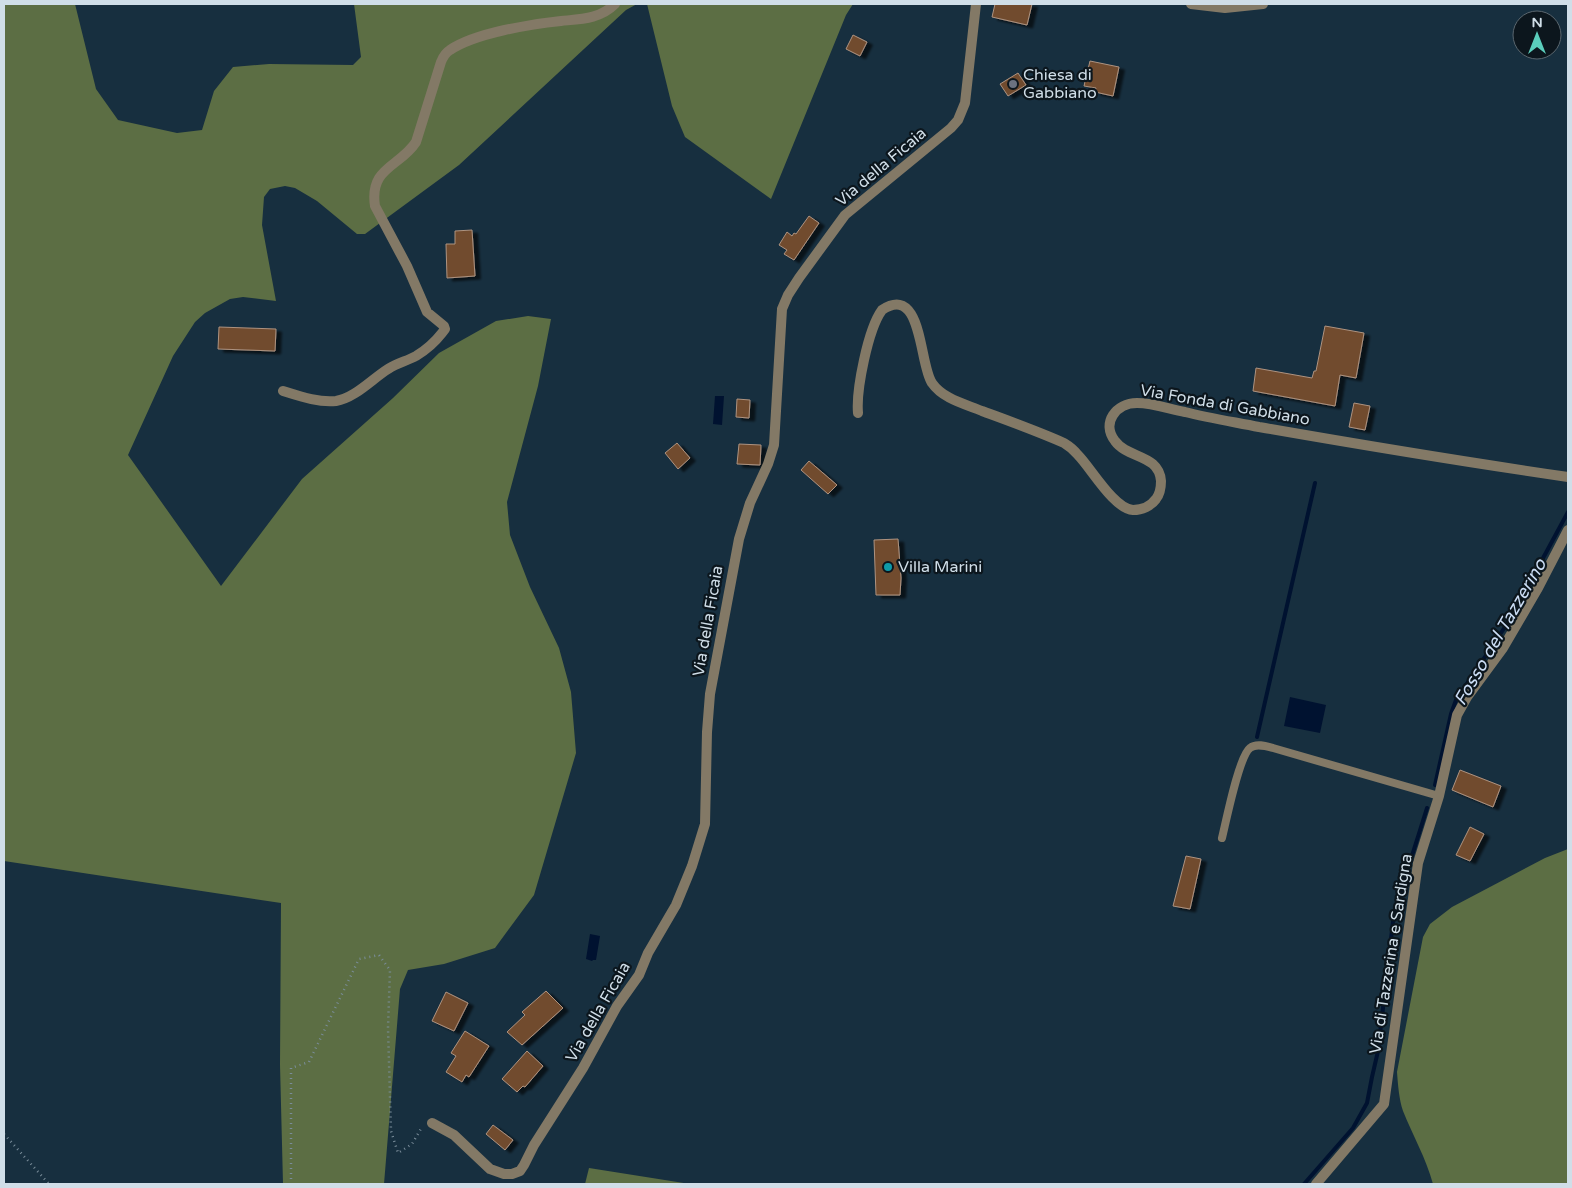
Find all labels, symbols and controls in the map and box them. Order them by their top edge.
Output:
north arrow [1512,10,1562,60]
text: N [1531,14,1543,31]
place label: Chiesa di Gabbiano [1023,65,1097,103]
marker: Chiesa di Gabbiano [1007,78,1019,90]
street label: Via della Ficaia [832,123,930,211]
street label: Via Fonda di Gabbiano [1139,380,1311,430]
water label: Fosso del Tazzerino [1449,554,1552,709]
place label: Villa Marini [898,557,982,577]
marker: Villa Marini [882,561,894,573]
street label: Via della Ficaia [688,564,728,678]
street label: Via di Tazzerina e Sardigna [1365,852,1417,1056]
street label: Via della Ficaia [561,958,635,1066]

